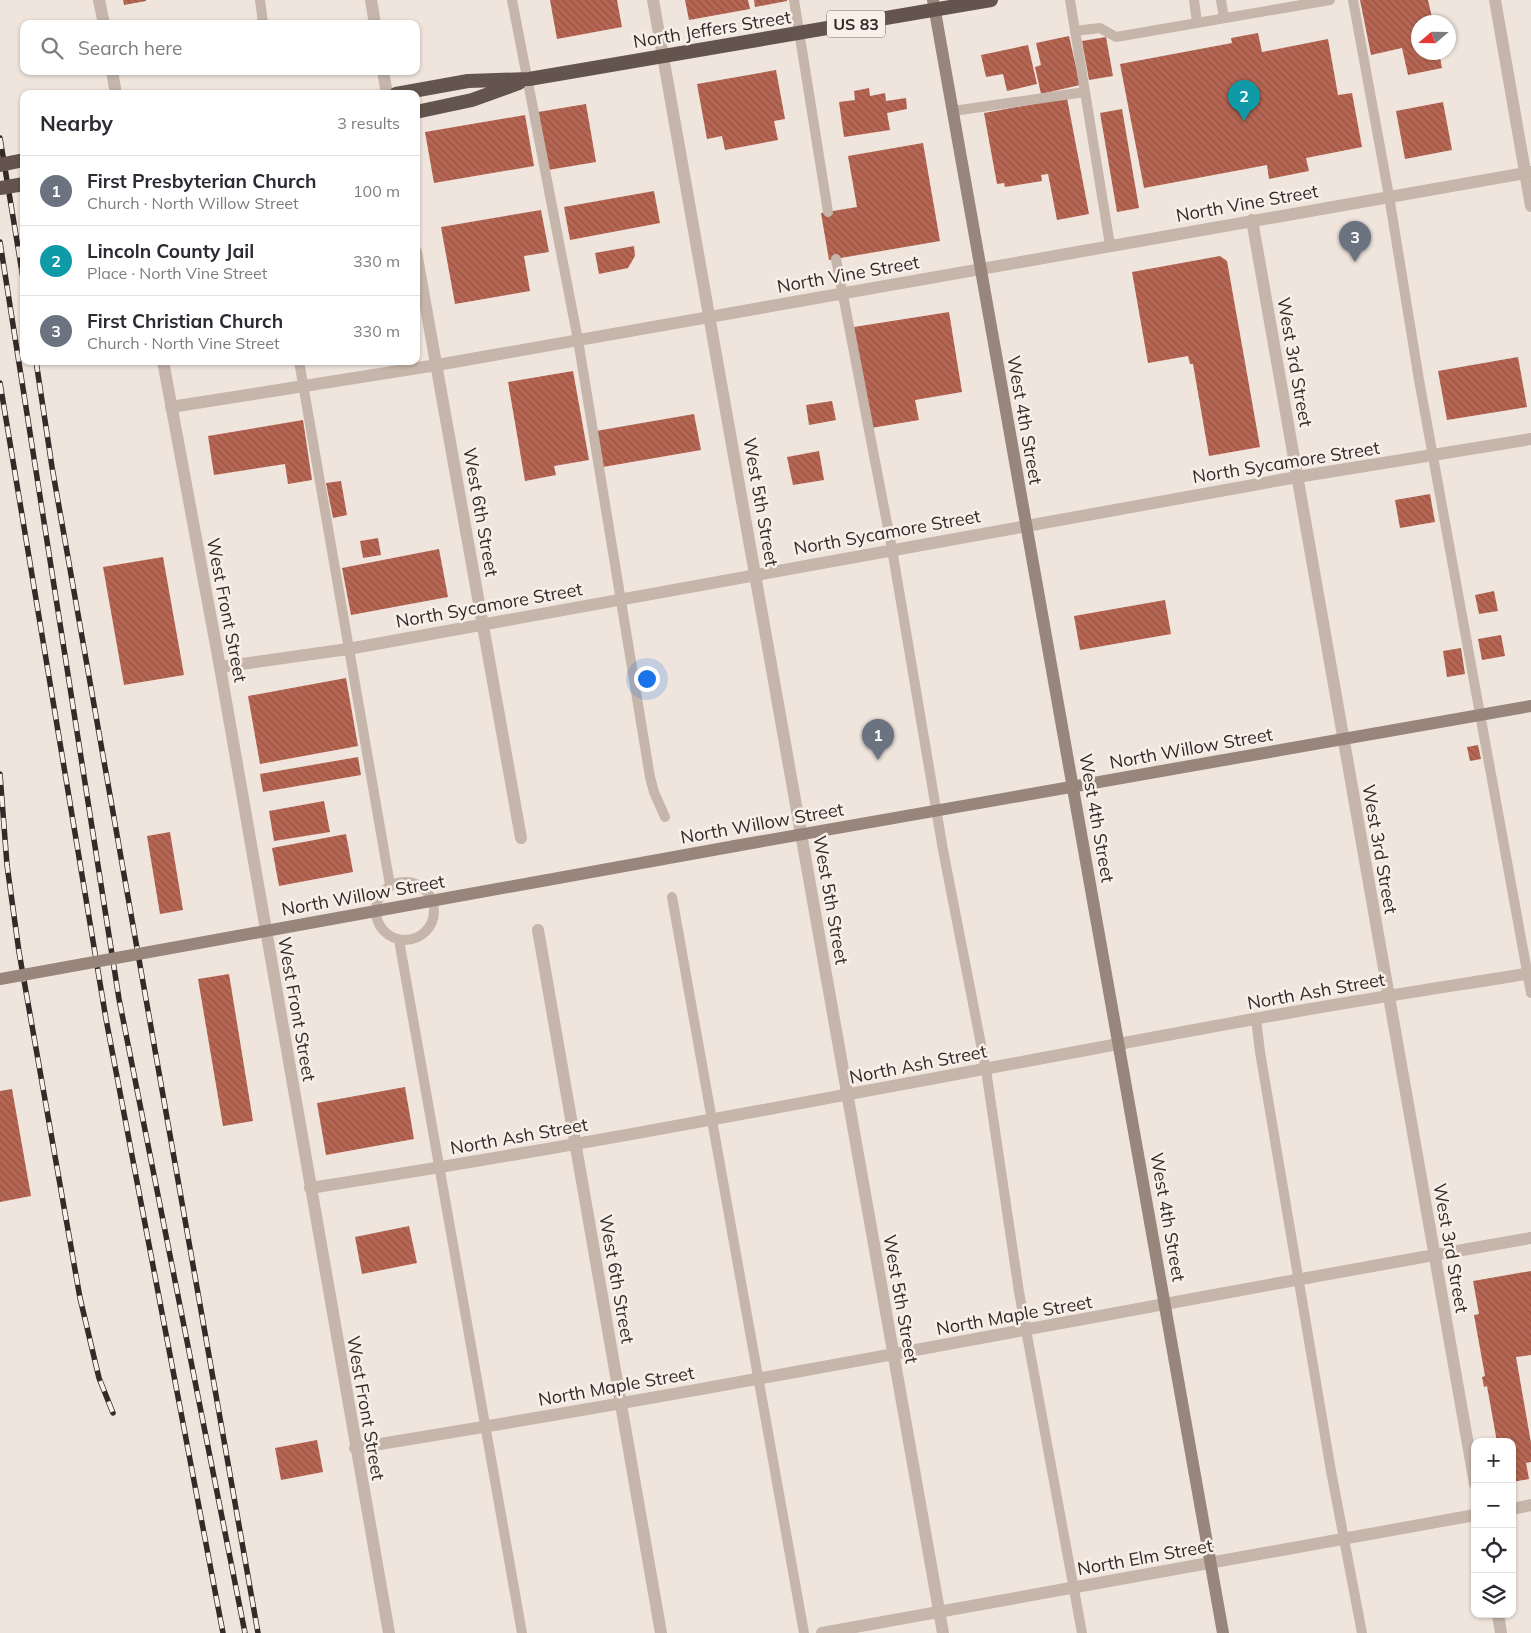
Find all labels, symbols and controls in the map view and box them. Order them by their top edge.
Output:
street label: North Jeffers Street [632,5,792,53]
road number: US 83 [827,10,885,38]
north arrow [1411,15,1456,60]
search box [20,20,420,75]
icon: search [38,34,66,62]
text: Search here [78,36,182,60]
pin: 2 [1228,80,1260,121]
text: Nearby [40,110,113,136]
text: 3 results [337,113,400,133]
text: First Presbyterian Church [87,169,316,193]
street label: North Vine Street [1174,179,1320,227]
text: 1 [51,181,61,201]
text: 100 m [353,181,400,201]
text: Church · North Willow Street [87,193,299,213]
pin: 3 [1339,221,1371,262]
text: Lincoln County Jail [87,239,254,263]
street label: North Vine Street [775,250,921,298]
text: 2 [51,251,61,271]
text: 330 m [353,251,400,271]
text: Place · North Vine Street [87,263,267,283]
street label: West 3rd Street [1272,295,1318,429]
text: First Christian Church [87,309,283,333]
text: 3 [51,321,61,341]
text: 330 m [353,321,400,341]
text: Church · North Vine Street [87,333,280,353]
street label: West 4th Street [1002,354,1048,486]
street label: West 5th Street [738,436,784,568]
street label: North Sycamore Street [1191,436,1381,488]
street label: West 6th Street [458,446,504,578]
street label: North Sycamore Street [792,504,982,560]
street label: West Front Street [202,536,252,684]
street label: North Sycamore Street [394,577,584,633]
your location [634,666,660,692]
pin: 1 [862,719,894,760]
street label: North Willow Street [1108,722,1274,774]
street label: West 4th Street [1074,752,1120,884]
street label: West 3rd Street [1357,782,1403,916]
street label: North Willow Street [679,797,845,849]
street label: West 5th Street [808,834,854,966]
street label: North Willow Street [280,869,446,921]
street label: West Front Street [273,935,321,1083]
street label: North Ash Street [1245,968,1387,1014]
street label: North Ash Street [847,1039,989,1089]
street label: North Ash Street [448,1113,590,1159]
street label: West 4th Street [1145,1151,1191,1283]
street label: West 3rd Street [1428,1181,1474,1315]
street label: West 6th Street [594,1213,640,1345]
street label: West 5th Street [878,1233,924,1365]
street label: North Maple Street [934,1290,1094,1340]
street label: West Front Street [342,1334,390,1482]
street label: North Maple Street [536,1361,696,1411]
map controls [1471,1438,1516,1618]
button: + [1471,1438,1516,1483]
button: − [1471,1483,1516,1528]
button: locate [1471,1528,1516,1573]
street label: North Elm Street [1075,1534,1215,1580]
button: layers [1471,1573,1516,1618]

